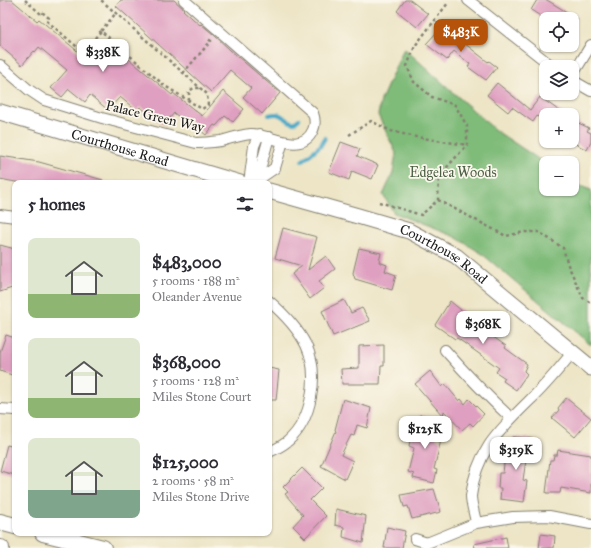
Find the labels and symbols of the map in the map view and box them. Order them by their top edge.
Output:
pin: $483K [433,19,489,53]
pin: $338K [75,39,131,73]
street label: Palace Green Way [104,97,206,136]
street label: Courthouse Road [69,126,170,170]
park label: Edgelea Woods [409,164,497,181]
street label: Courthouse Road [398,221,491,287]
pin: $368K [455,311,511,345]
pin: $125K [397,416,453,450]
pin: $319K [488,437,544,471]

